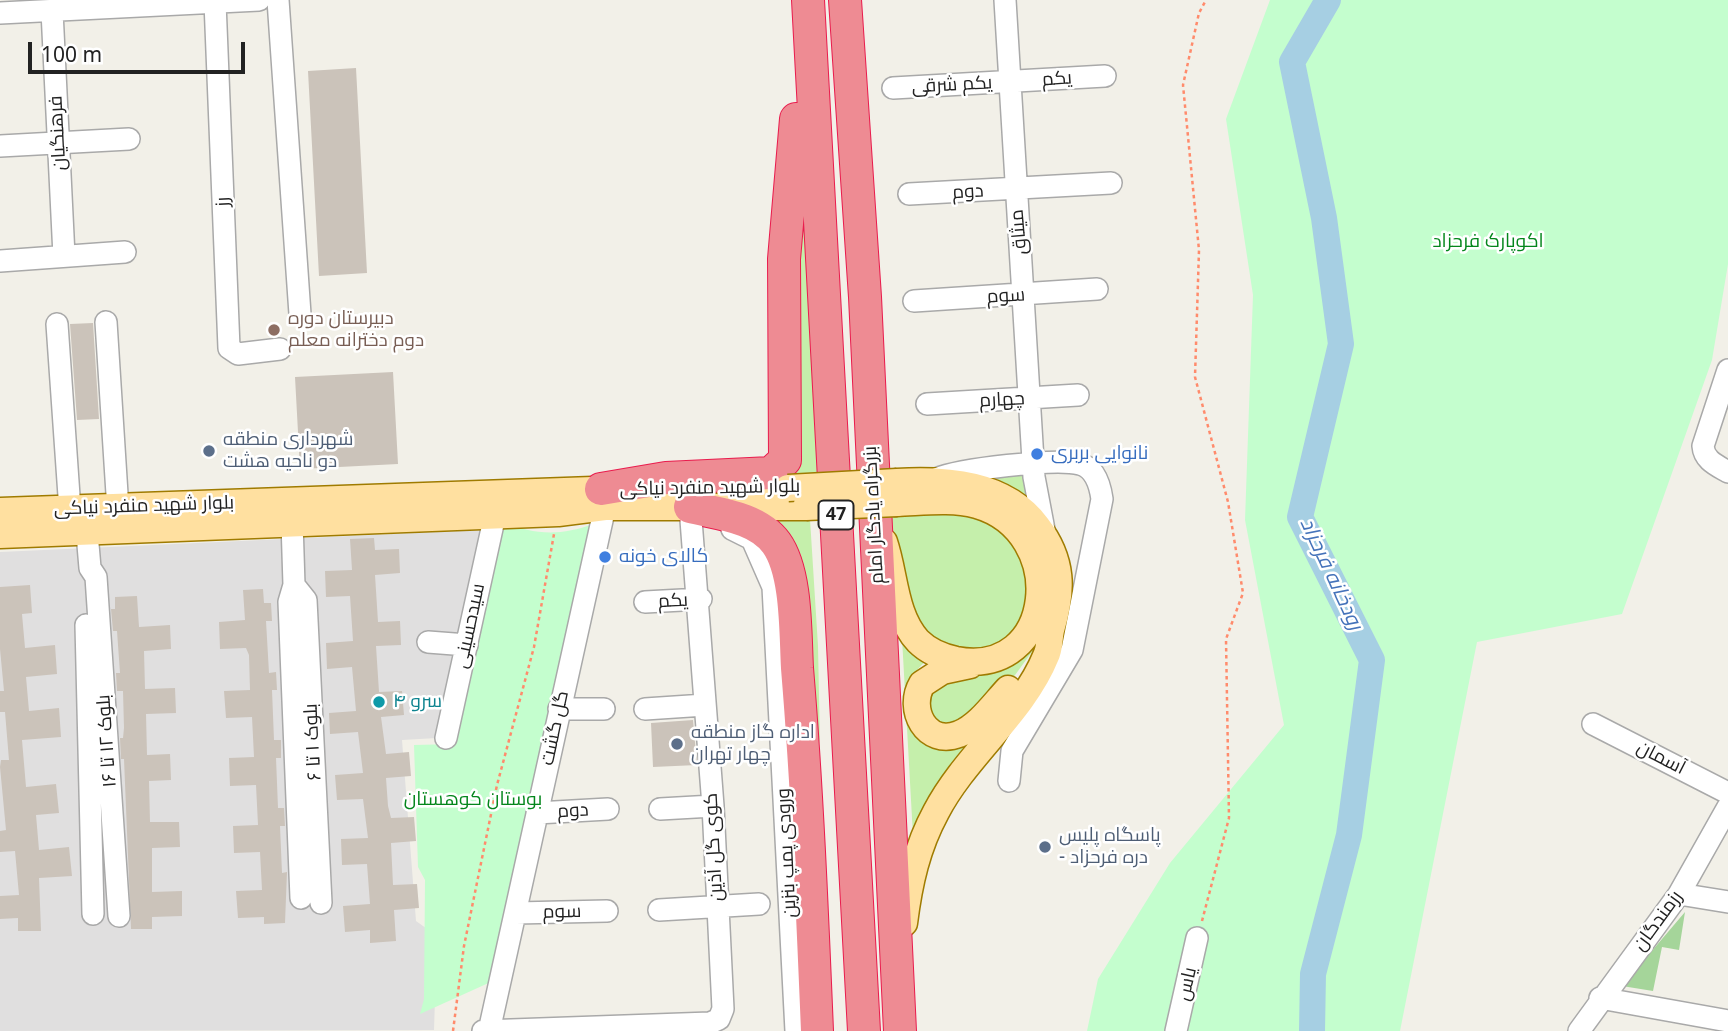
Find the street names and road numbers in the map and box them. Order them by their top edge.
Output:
street label: یکم [1041,67,1073,91]
street label: یکم شرقی [911,72,993,98]
street label: فرهنگیان [45,95,71,171]
street label: دوم [952,180,984,204]
street label: رز [211,197,235,207]
street label: میثاق [1006,208,1032,256]
street label: سوم [986,284,1026,308]
street label: چهارم [979,387,1025,413]
street label: بزرگراه یادگار امام [859,445,889,585]
street label: بلوار شهید منفرد نیاکی [620,475,800,501]
street label: بلوار شهید منفرد نیاکی [53,491,235,521]
road number: 47 [818,500,854,530]
street label: سیدحسینی [450,581,490,671]
street label: یکم [657,589,689,613]
street label: گل گشت [536,689,574,767]
street label: بلوک ۱۲ تا ۱۶ [92,694,122,788]
street label: بلوک ۱ تا ۶ [300,703,326,781]
street label: آسمان [1633,736,1689,780]
street label: ورودی پمپ بنزین [772,788,802,918]
street label: کوی گل آذین [700,792,728,902]
street label: دوم [557,799,589,823]
street label: رزمندگان [1628,886,1688,956]
street label: سوم [543,900,581,924]
street label: یاس [1172,965,1202,1003]

